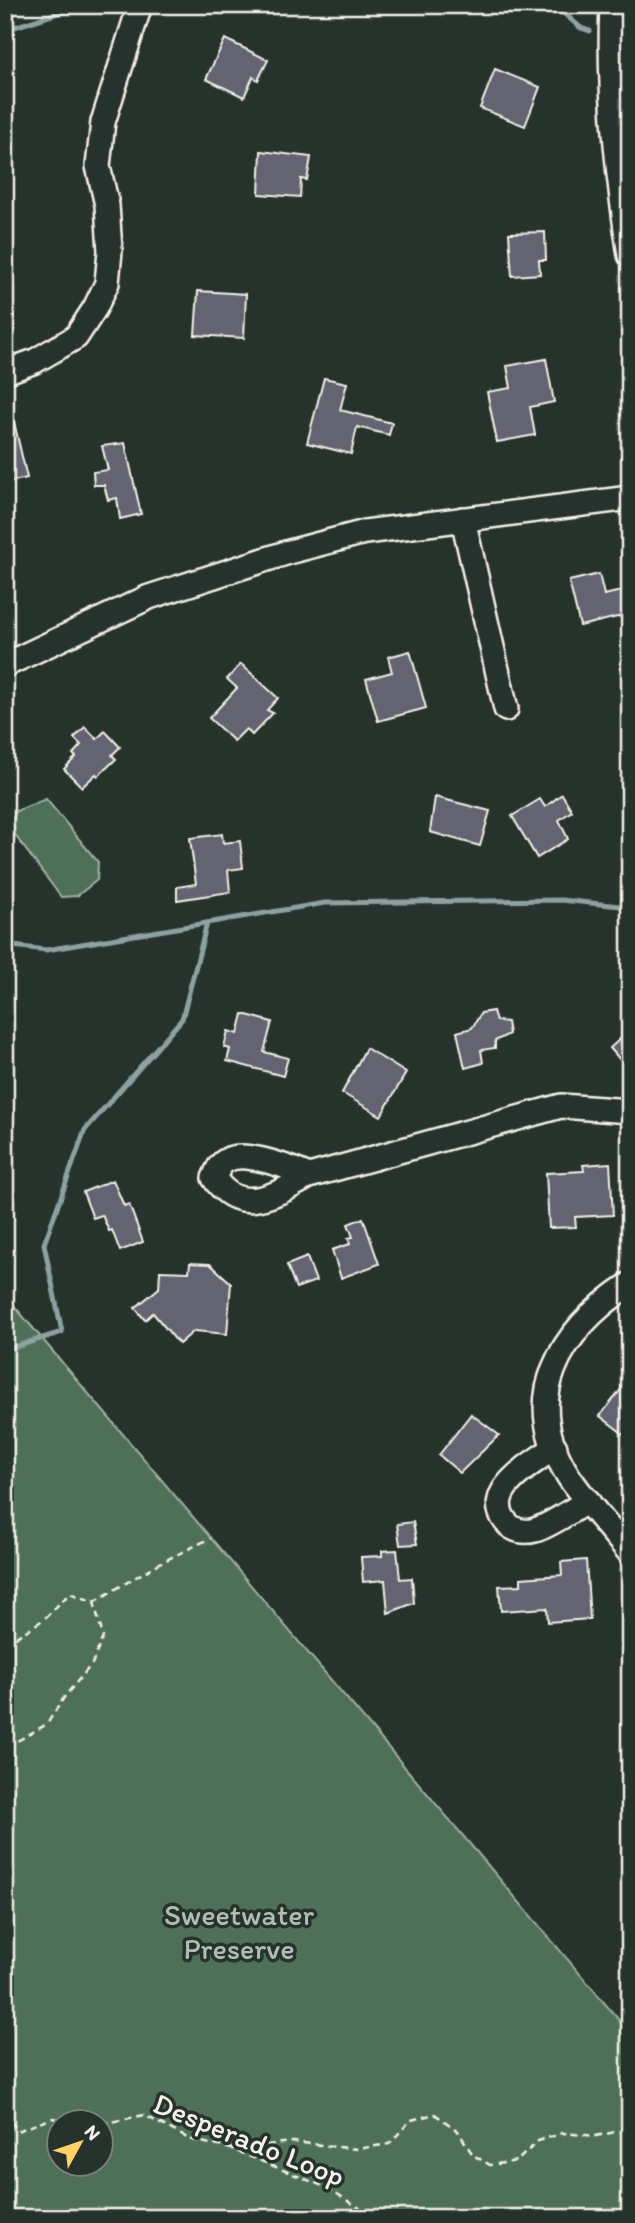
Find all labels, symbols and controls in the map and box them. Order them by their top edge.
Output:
park label: Sweetwater Preserve [164,1896,315,1967]
street label: Desperado Loop [148,2084,350,2195]
north arrow [46,2108,116,2178]
text: N [80,2120,106,2145]

